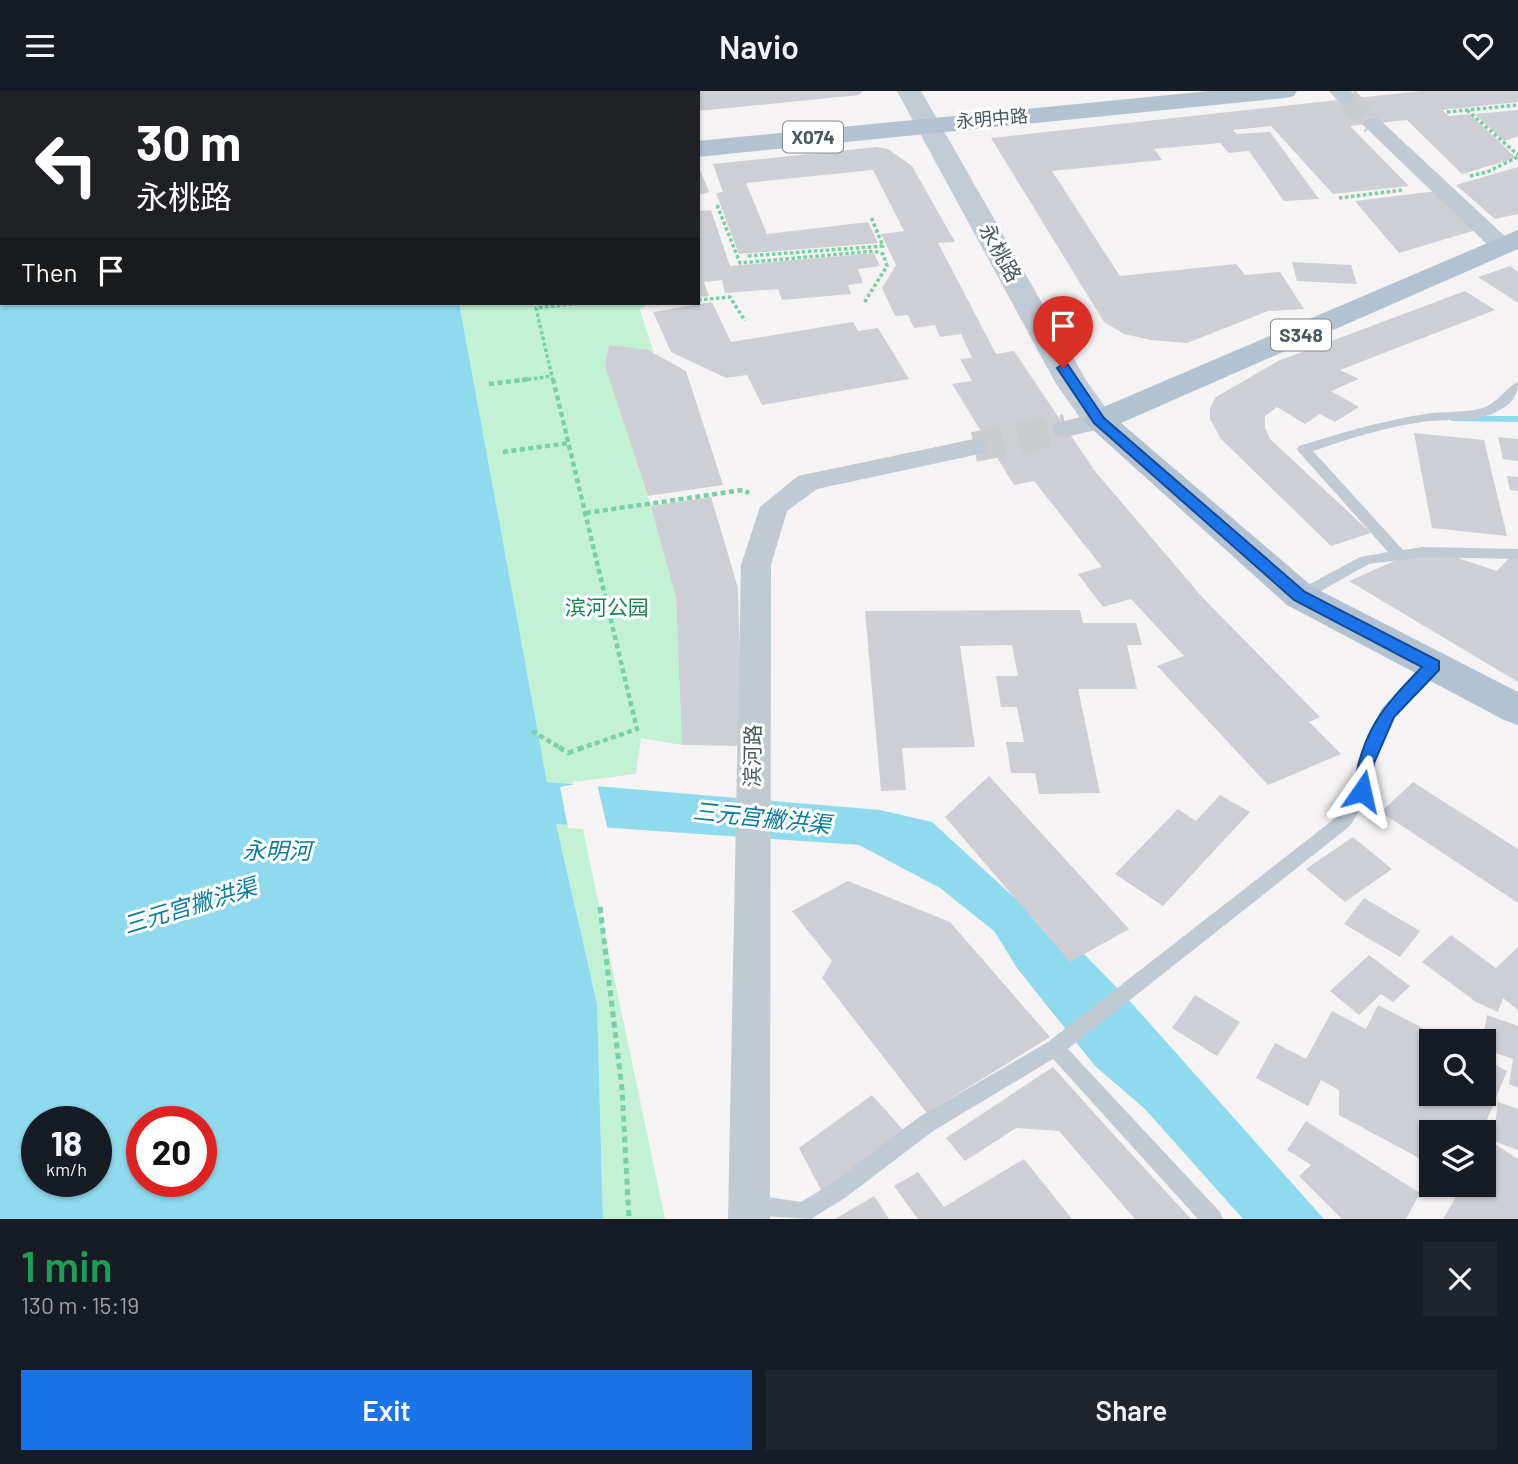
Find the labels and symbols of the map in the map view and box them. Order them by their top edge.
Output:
street label: 永明中路 [955,104,1029,132]
road number: X074 [783,121,843,152]
street label: 永桃路 [975,219,1028,286]
pin [1033,296,1093,368]
road number: S348 [1271,319,1331,351]
park label: 滨河公园 [565,594,649,619]
street label: 滨河路 [738,724,765,788]
position arrow [1325,754,1399,828]
water label: 三元宫撇洪渠 [692,796,835,838]
water label: 永明河 [243,836,316,864]
water label: 三元宫撇洪渠 [120,871,263,939]
speed limit sign: 20 [126,1106,217,1197]

